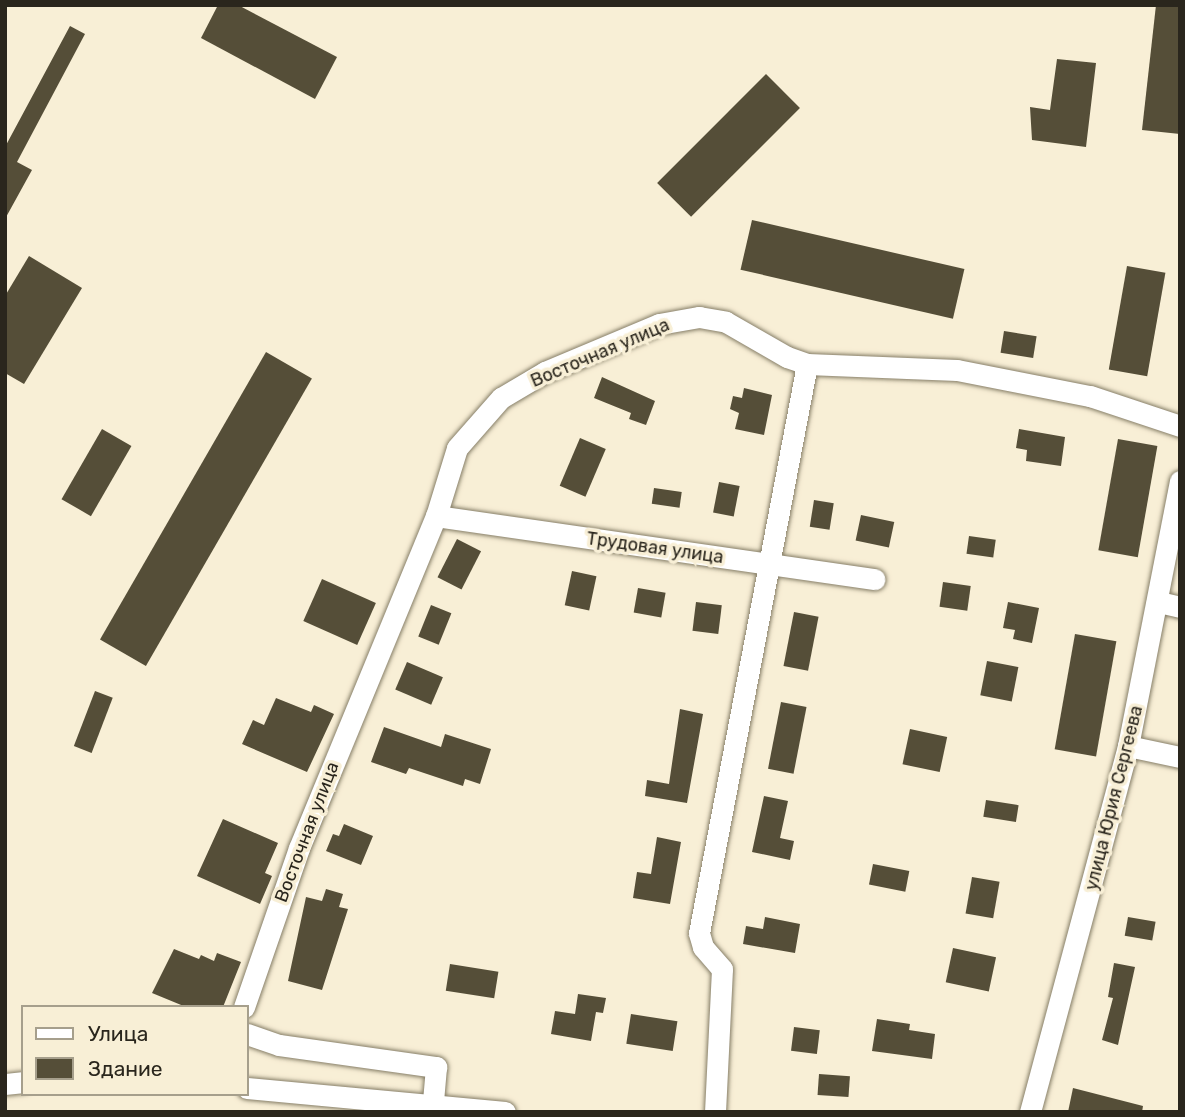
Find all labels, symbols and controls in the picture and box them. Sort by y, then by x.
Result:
street label: Восточная улица [527,314,673,392]
street label: Трудовая улица [585,528,725,568]
street label: улица Юрия Сергеева [1081,703,1147,893]
street label: Восточная улица [270,759,344,905]
legend [21,1005,248,1096]
text: Улица [88,1021,148,1046]
text: Здание [88,1056,163,1081]

